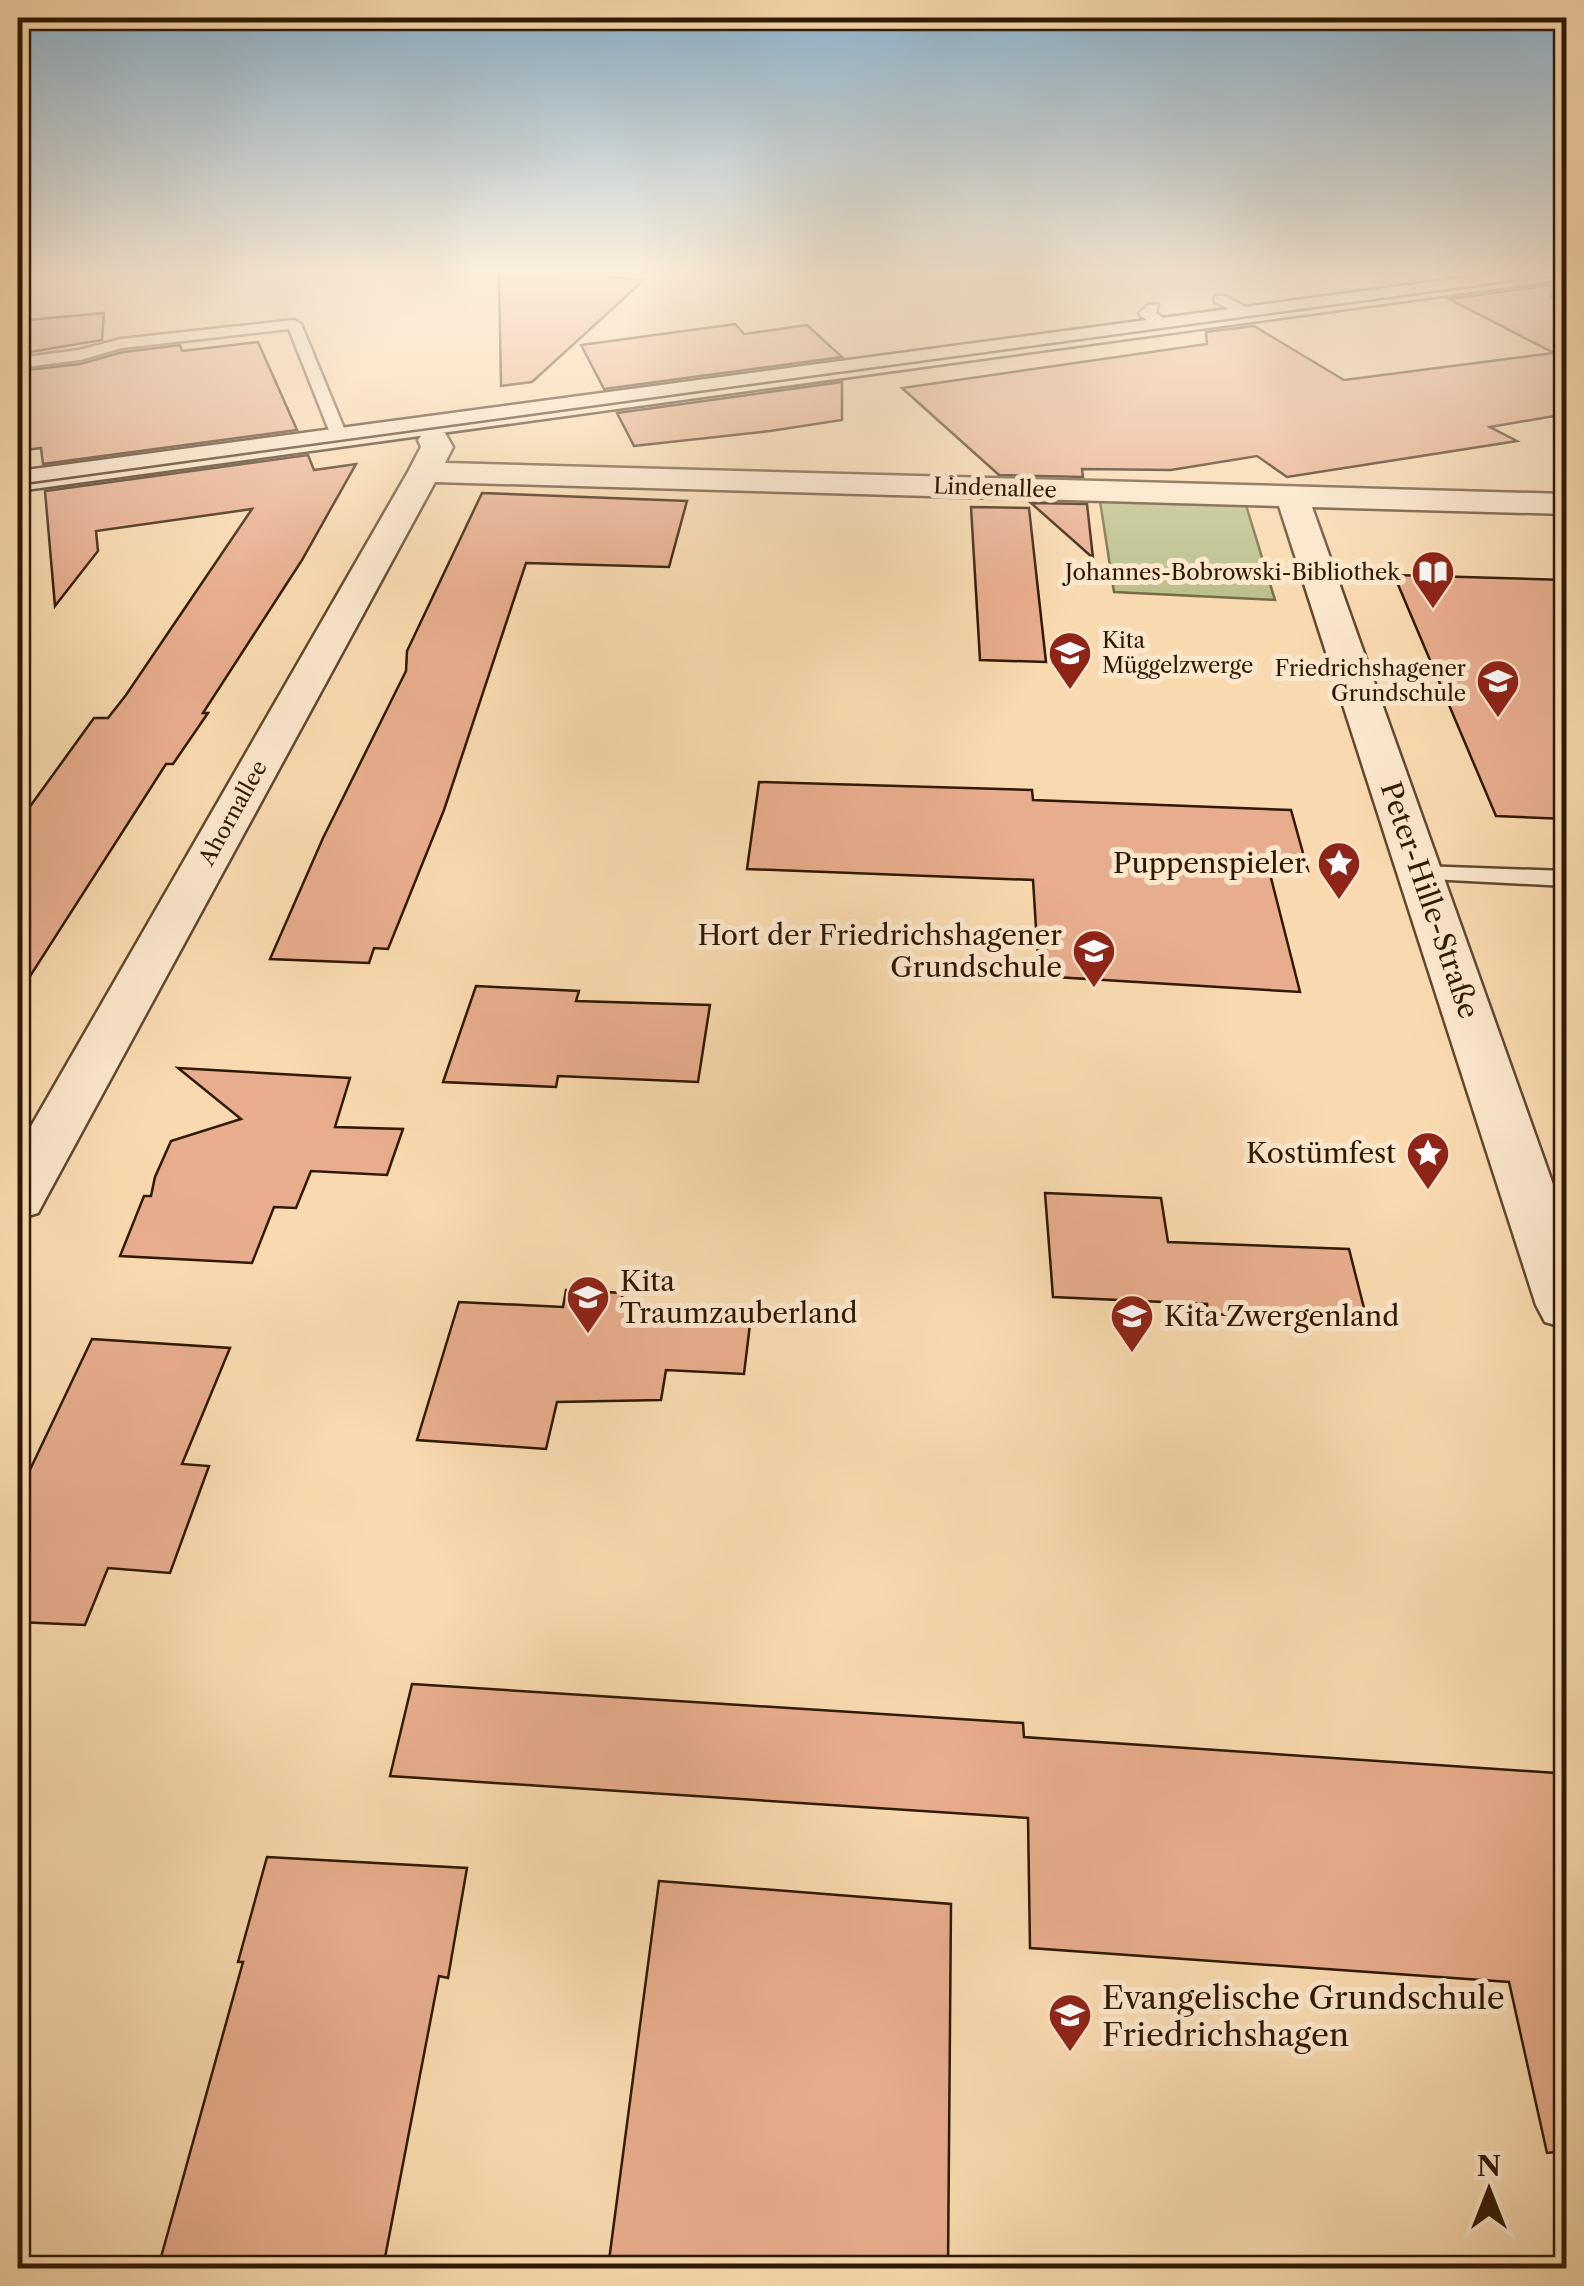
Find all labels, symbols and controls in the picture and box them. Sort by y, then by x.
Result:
street label: Lindenallee [933,472,1057,504]
library icon: Johannes-Bobrowski-Bibliothek [1410,549,1456,610]
place label: Johannes-Bobrowski-Bibliothek [1062,559,1401,586]
place label: Kita Müggelzwerge [1102,627,1253,679]
school or university icon: Kita Müggelzwerge [1047,630,1093,691]
place label: Friedrichshagener Grundschule [1275,655,1466,707]
school or university icon: Friedrichshagener Grundschule [1475,658,1521,719]
street label: Ahornallee [193,756,273,871]
street label: Peter-Hille-Straße [1374,777,1486,1023]
place icon: Puppenspieler [1316,840,1362,901]
place label: Puppenspieler [1113,846,1306,880]
place label: Hort der Friedrichshagener Grundschule [697,918,1062,984]
school or university icon: Hort der Friedrichshagener Grundschule [1071,928,1117,989]
place icon: Kostümfest [1405,1130,1451,1191]
place label: Kostümfest [1246,1136,1396,1170]
place label: Kita Traumzauberland [620,1264,858,1330]
school or university icon: Kita Traumzauberland [565,1274,611,1335]
school or university icon: Kita Zwergenland [1109,1293,1155,1354]
place label: Kita Zwergenland [1164,1299,1399,1333]
place label: Evangelische Grundschule Friedrichshagen [1102,1978,1505,2054]
school or university icon: Evangelische Grundschule Friedrichshagen [1047,1992,1093,2053]
north arrow [1439,2141,1539,2241]
text: N [1477,2149,1501,2183]

